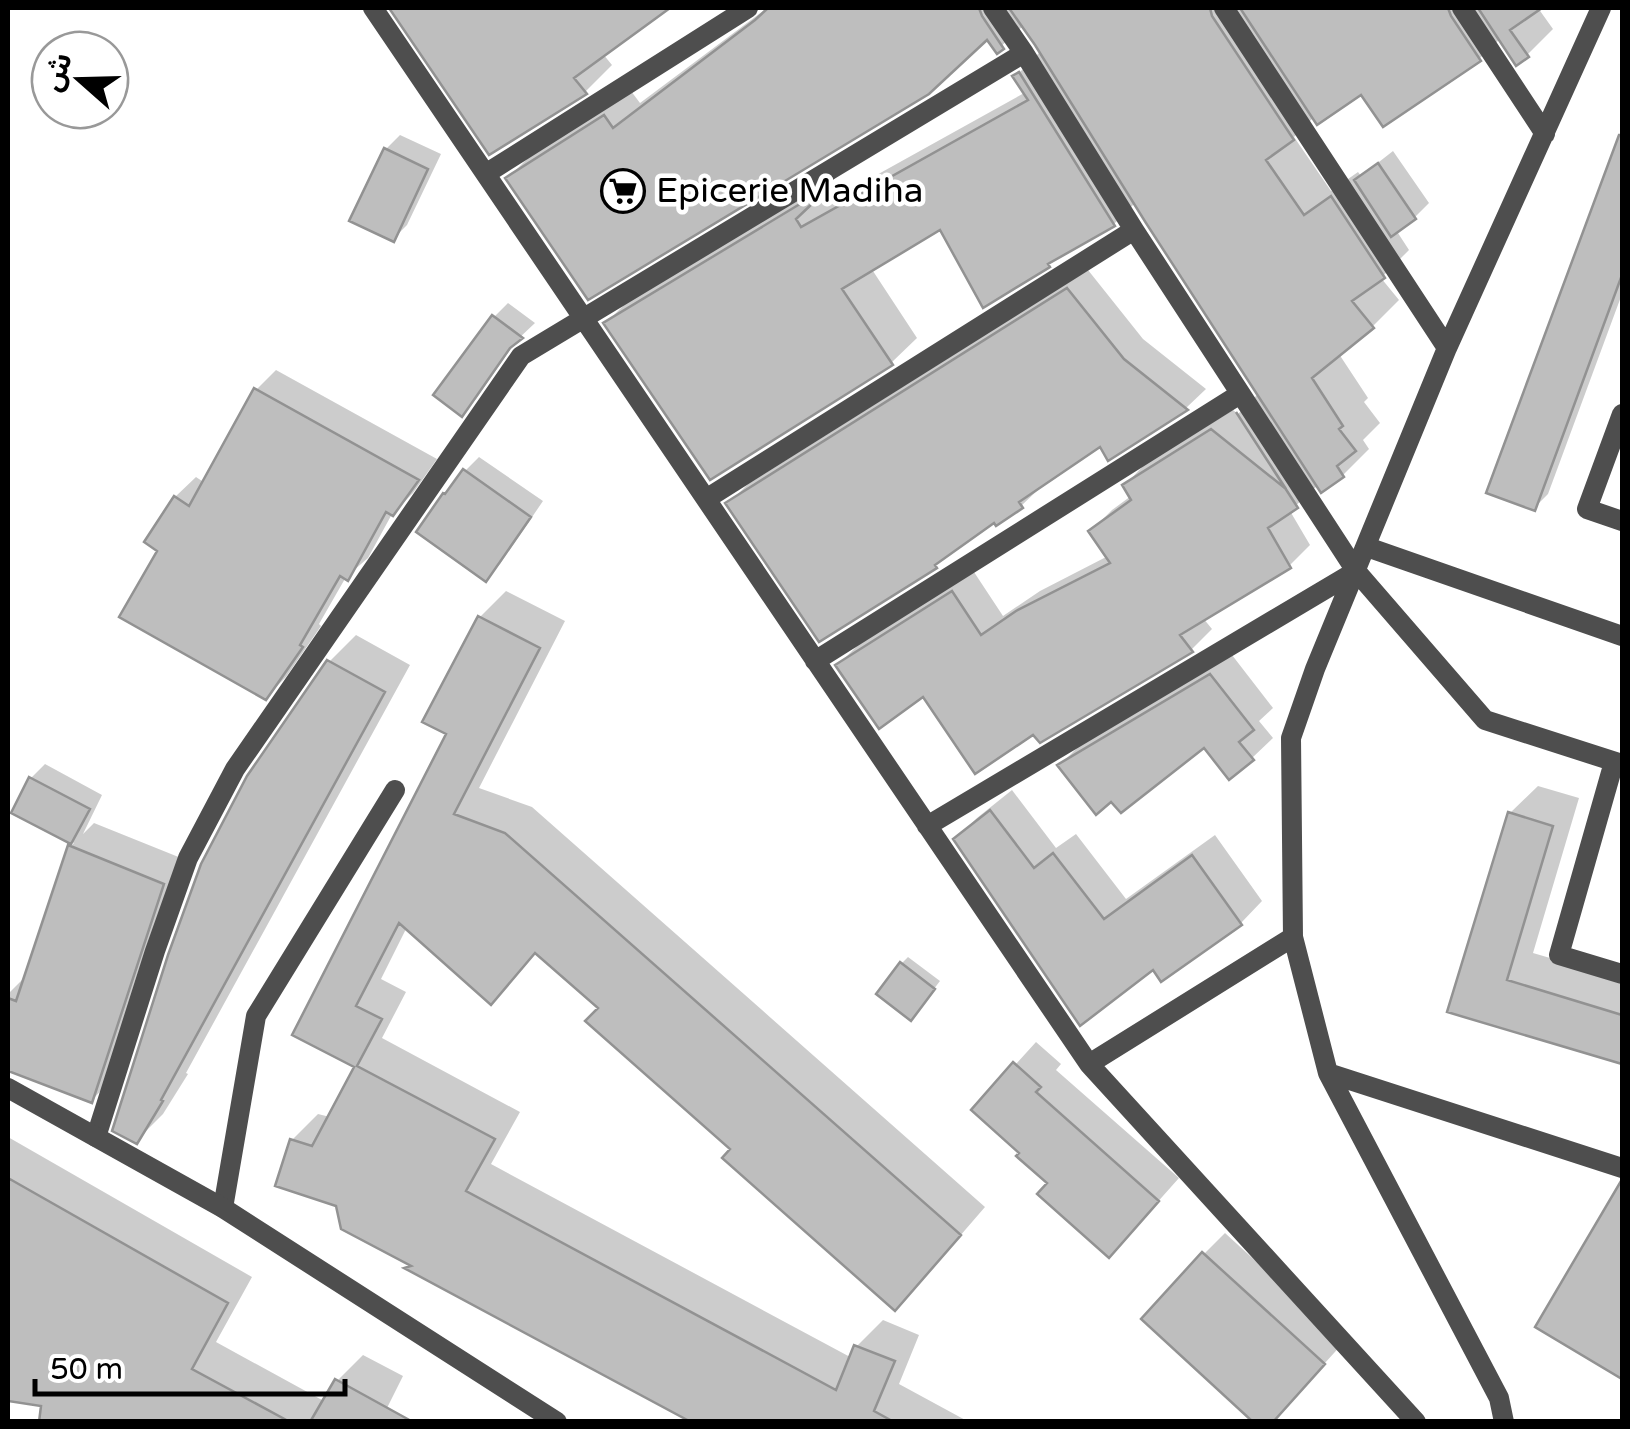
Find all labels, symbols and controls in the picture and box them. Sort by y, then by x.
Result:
north arrow [30,30,130,130]
text: ش [35,48,80,96]
supermarket icon: Epicerie Madiha [600,168,646,214]
place label: Epicerie Madiha [656,170,924,212]
scale bar [35,1334,345,1396]
text: 50 m [50,1351,123,1388]

